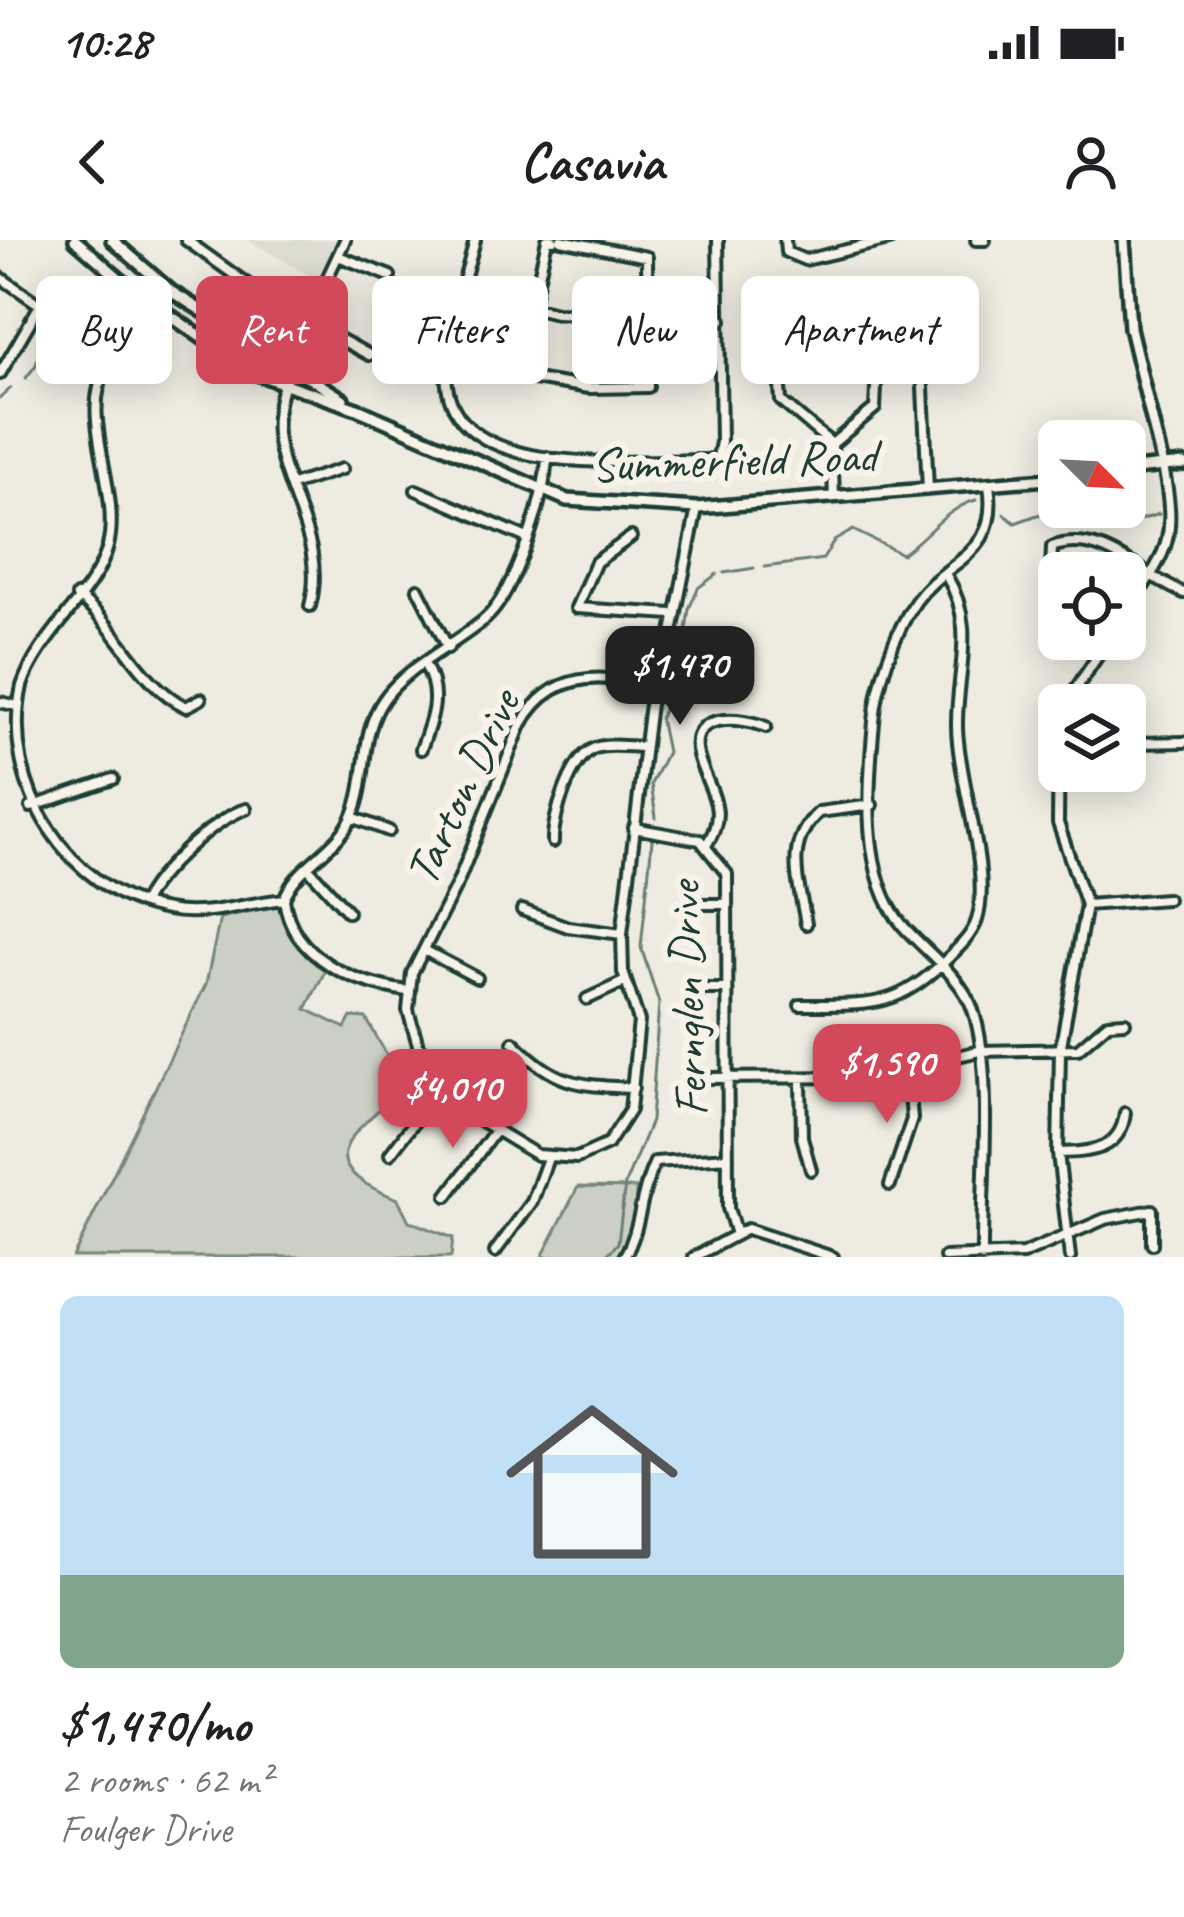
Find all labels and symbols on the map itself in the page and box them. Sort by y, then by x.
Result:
north arrow [1038,420,1146,528]
street label: Summerfield Road [590,425,884,495]
pin: $1,470 [582,626,778,728]
street label: Tarton Drive [391,677,535,894]
street label: Fernglen Drive [653,877,721,1117]
pin: $1,590 [789,1024,985,1126]
pin: $4,010 [355,1049,551,1151]

